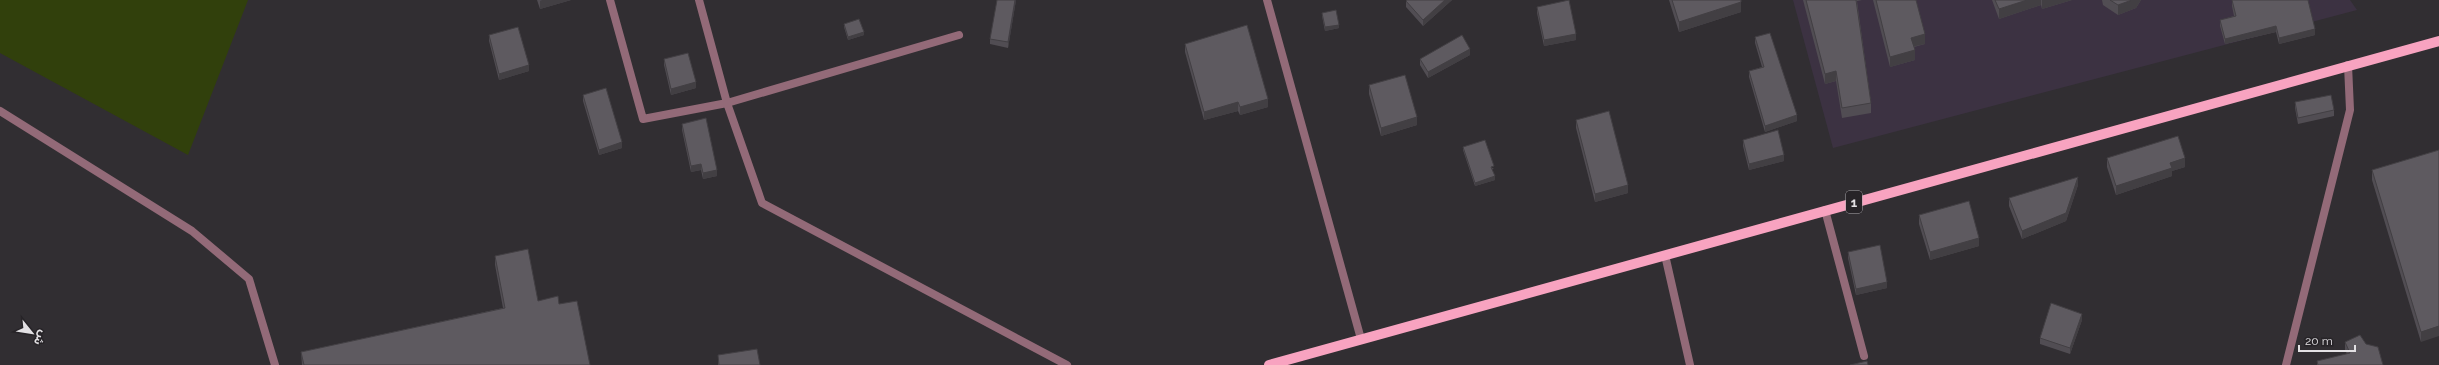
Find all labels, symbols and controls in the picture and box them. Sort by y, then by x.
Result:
road number: 1 [1846,191,1862,213]
north arrow [12,313,52,353]
scale bar [2299,327,2355,353]
text: ش [31,328,50,348]
text: 20 m [2305,334,2333,348]

